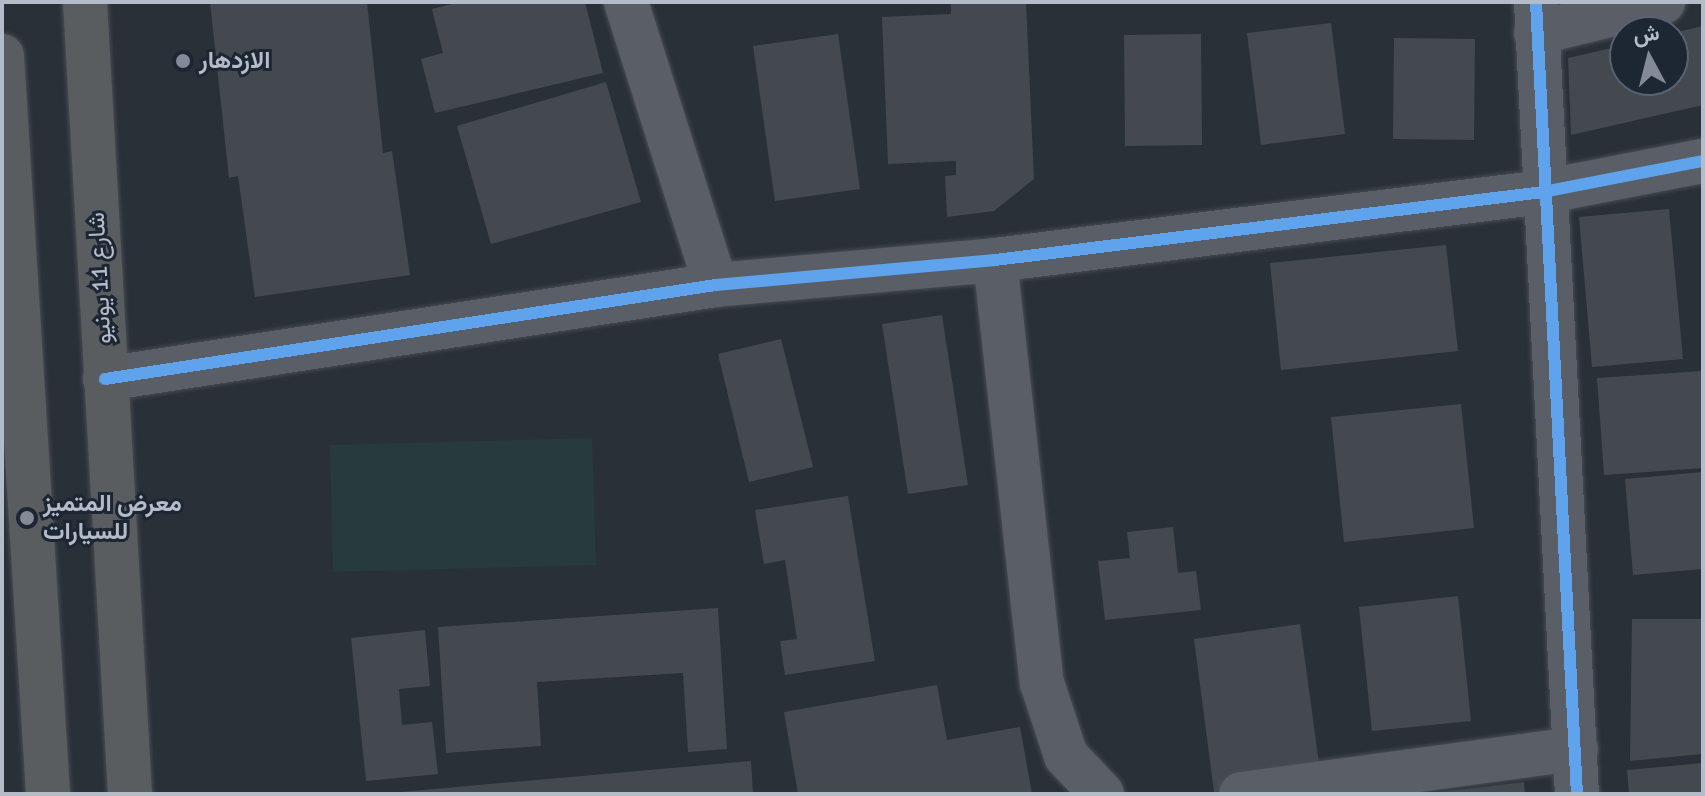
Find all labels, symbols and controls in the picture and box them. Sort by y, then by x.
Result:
north arrow [1609,16,1689,96]
text: ش [1631,19,1661,49]
place label: الازدهار [199,47,270,75]
marker: الازدهار [174,52,192,70]
street label: شارع 11 يونيو [82,211,118,345]
place label: معرض المتميز للسيارات [43,490,182,546]
marker: معرض المتميز للسيارات [18,509,36,527]

